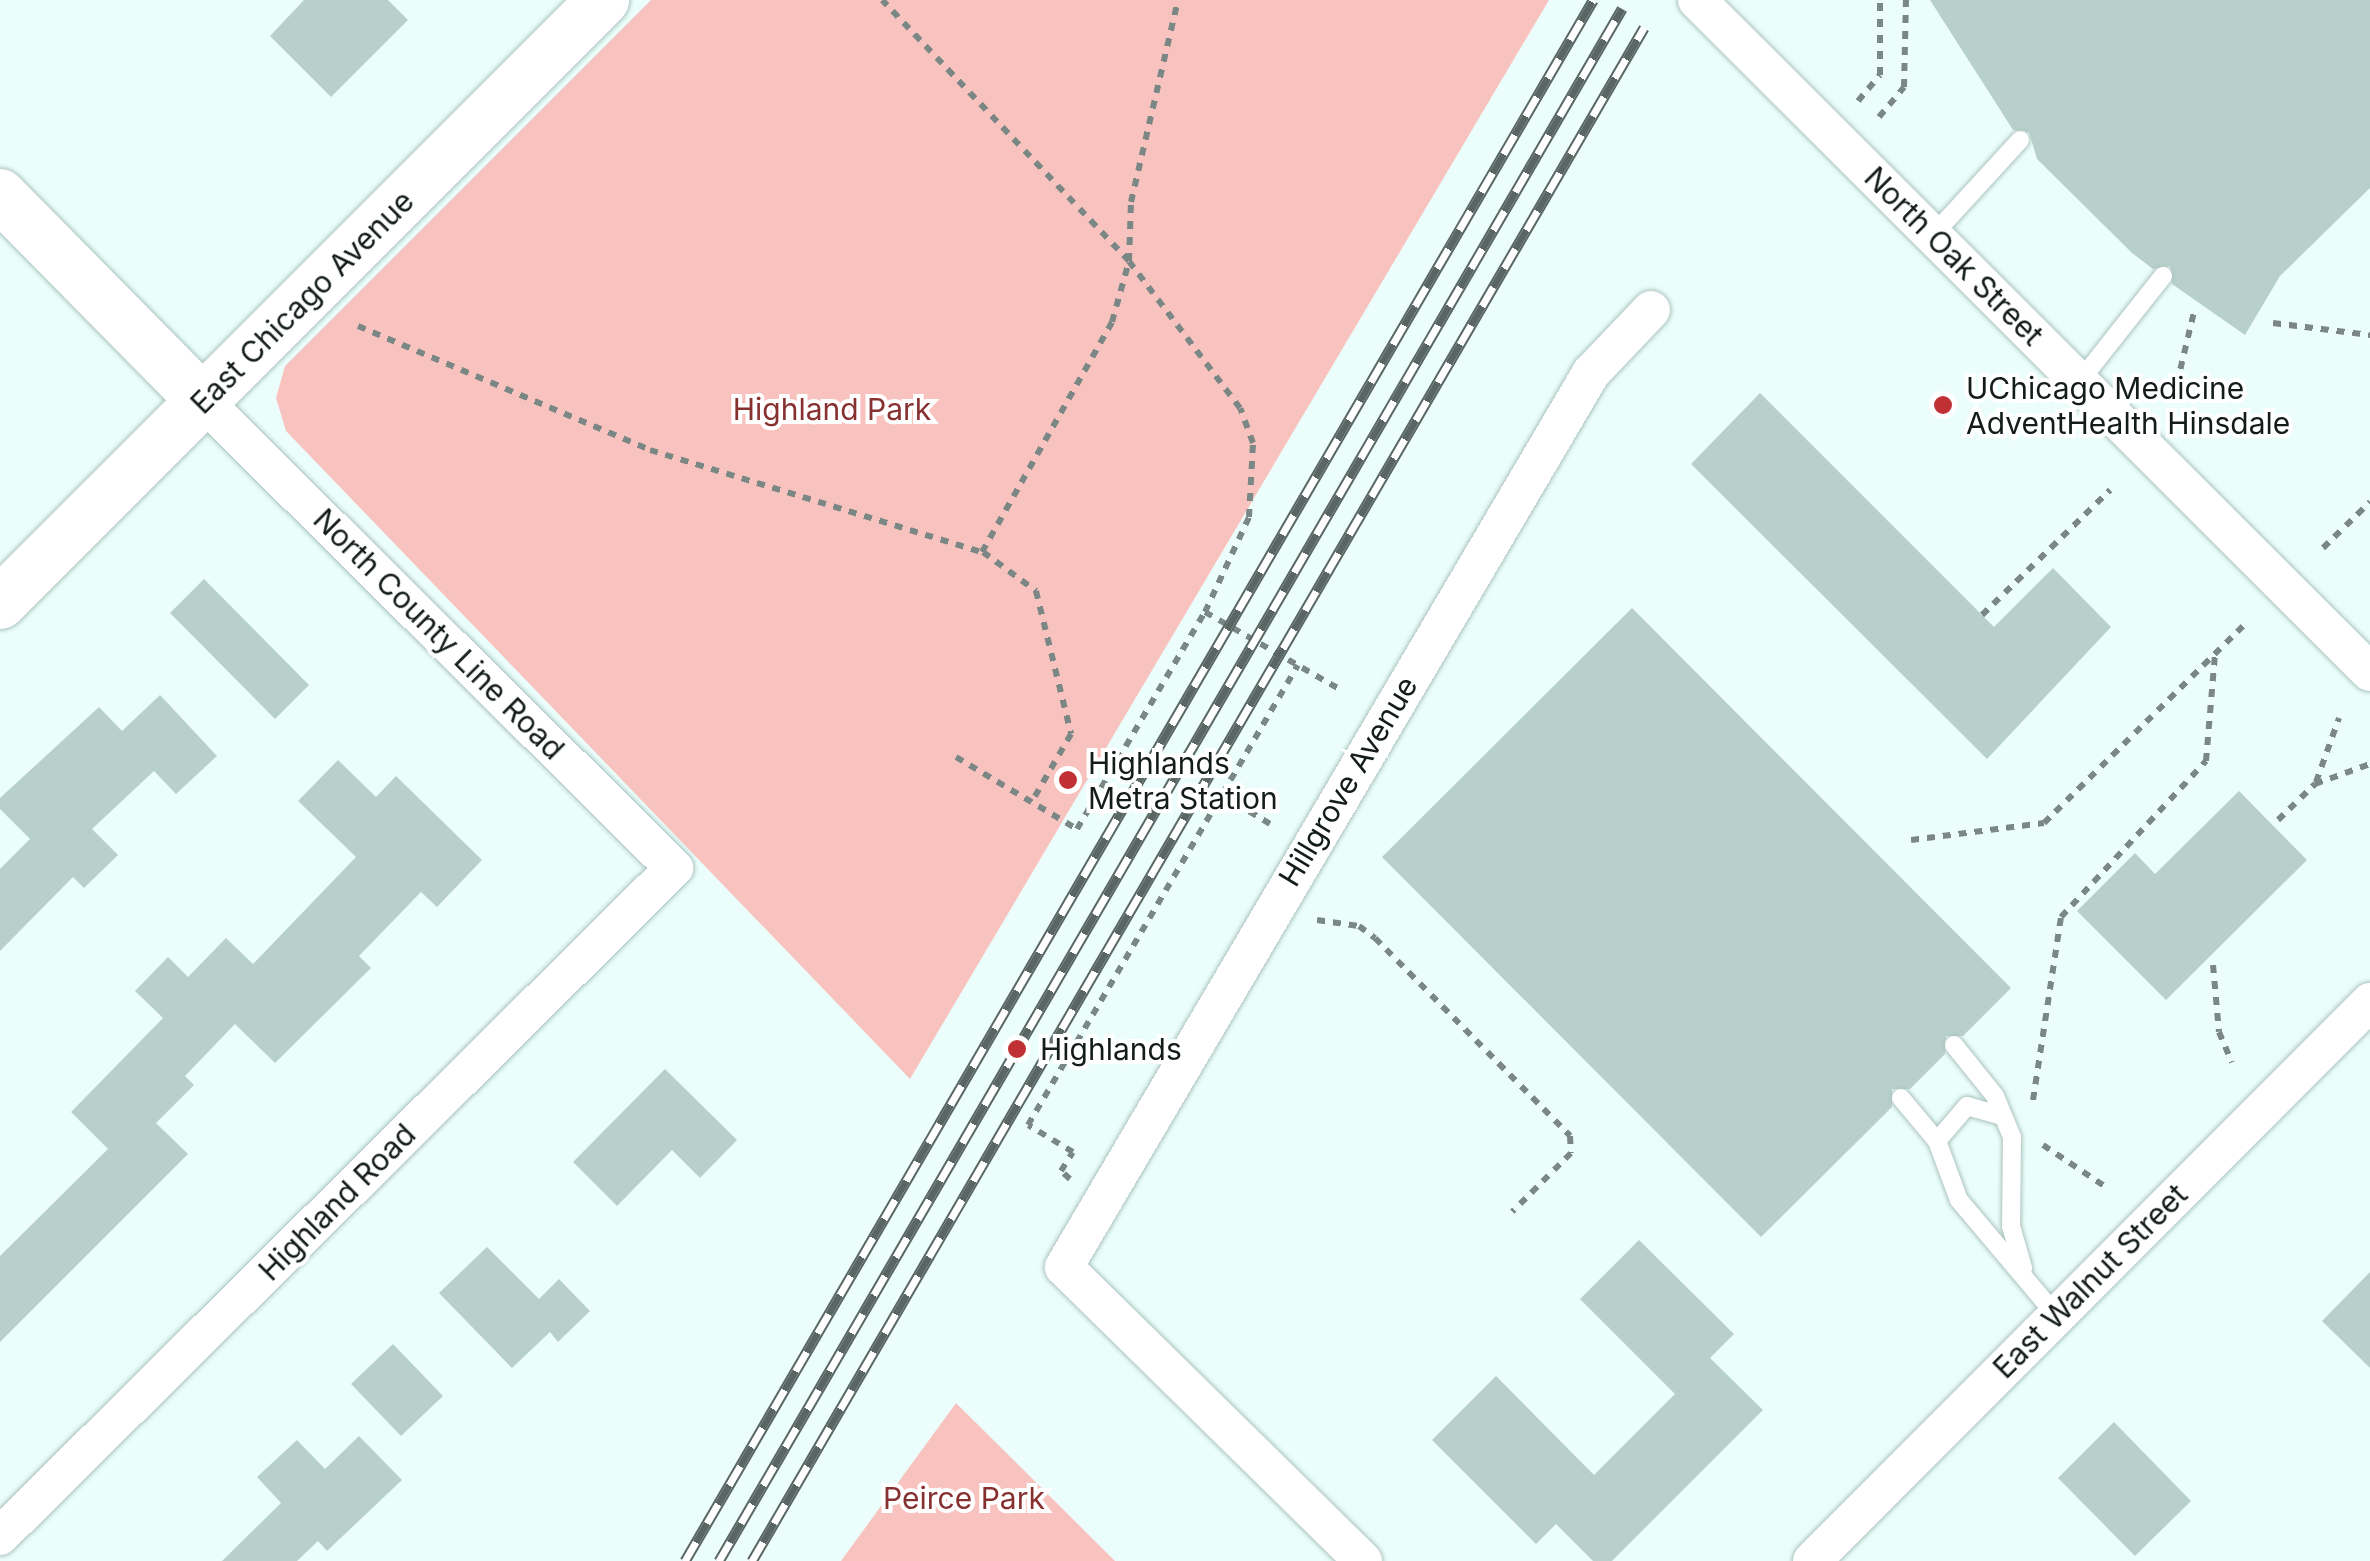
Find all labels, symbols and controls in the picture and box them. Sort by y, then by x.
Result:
street label: North Oak Street [1857,159,2051,353]
street label: East Chicago Avenue [183,183,421,421]
place label: UChicago Medicine AdventHealth Hinsdale [1966,370,2290,440]
park label: Highland Park [733,391,931,427]
marker: UChicago Medicine AdventHealth Hinsdale [1930,392,1956,418]
street label: North County Line Road [306,501,572,767]
street label: Hillgrove Avenue [1271,670,1425,892]
place label: Highlands Metra Station [1088,745,1278,816]
marker: Highlands Metra Station [1057,769,1079,791]
place label: Highlands [1040,1031,1182,1067]
marker: Highlands [1004,1036,1030,1062]
street label: Highland Road [251,1116,423,1288]
street label: East Walnut Street [1986,1177,2194,1385]
park label: Peirce Park [883,1480,1045,1516]

